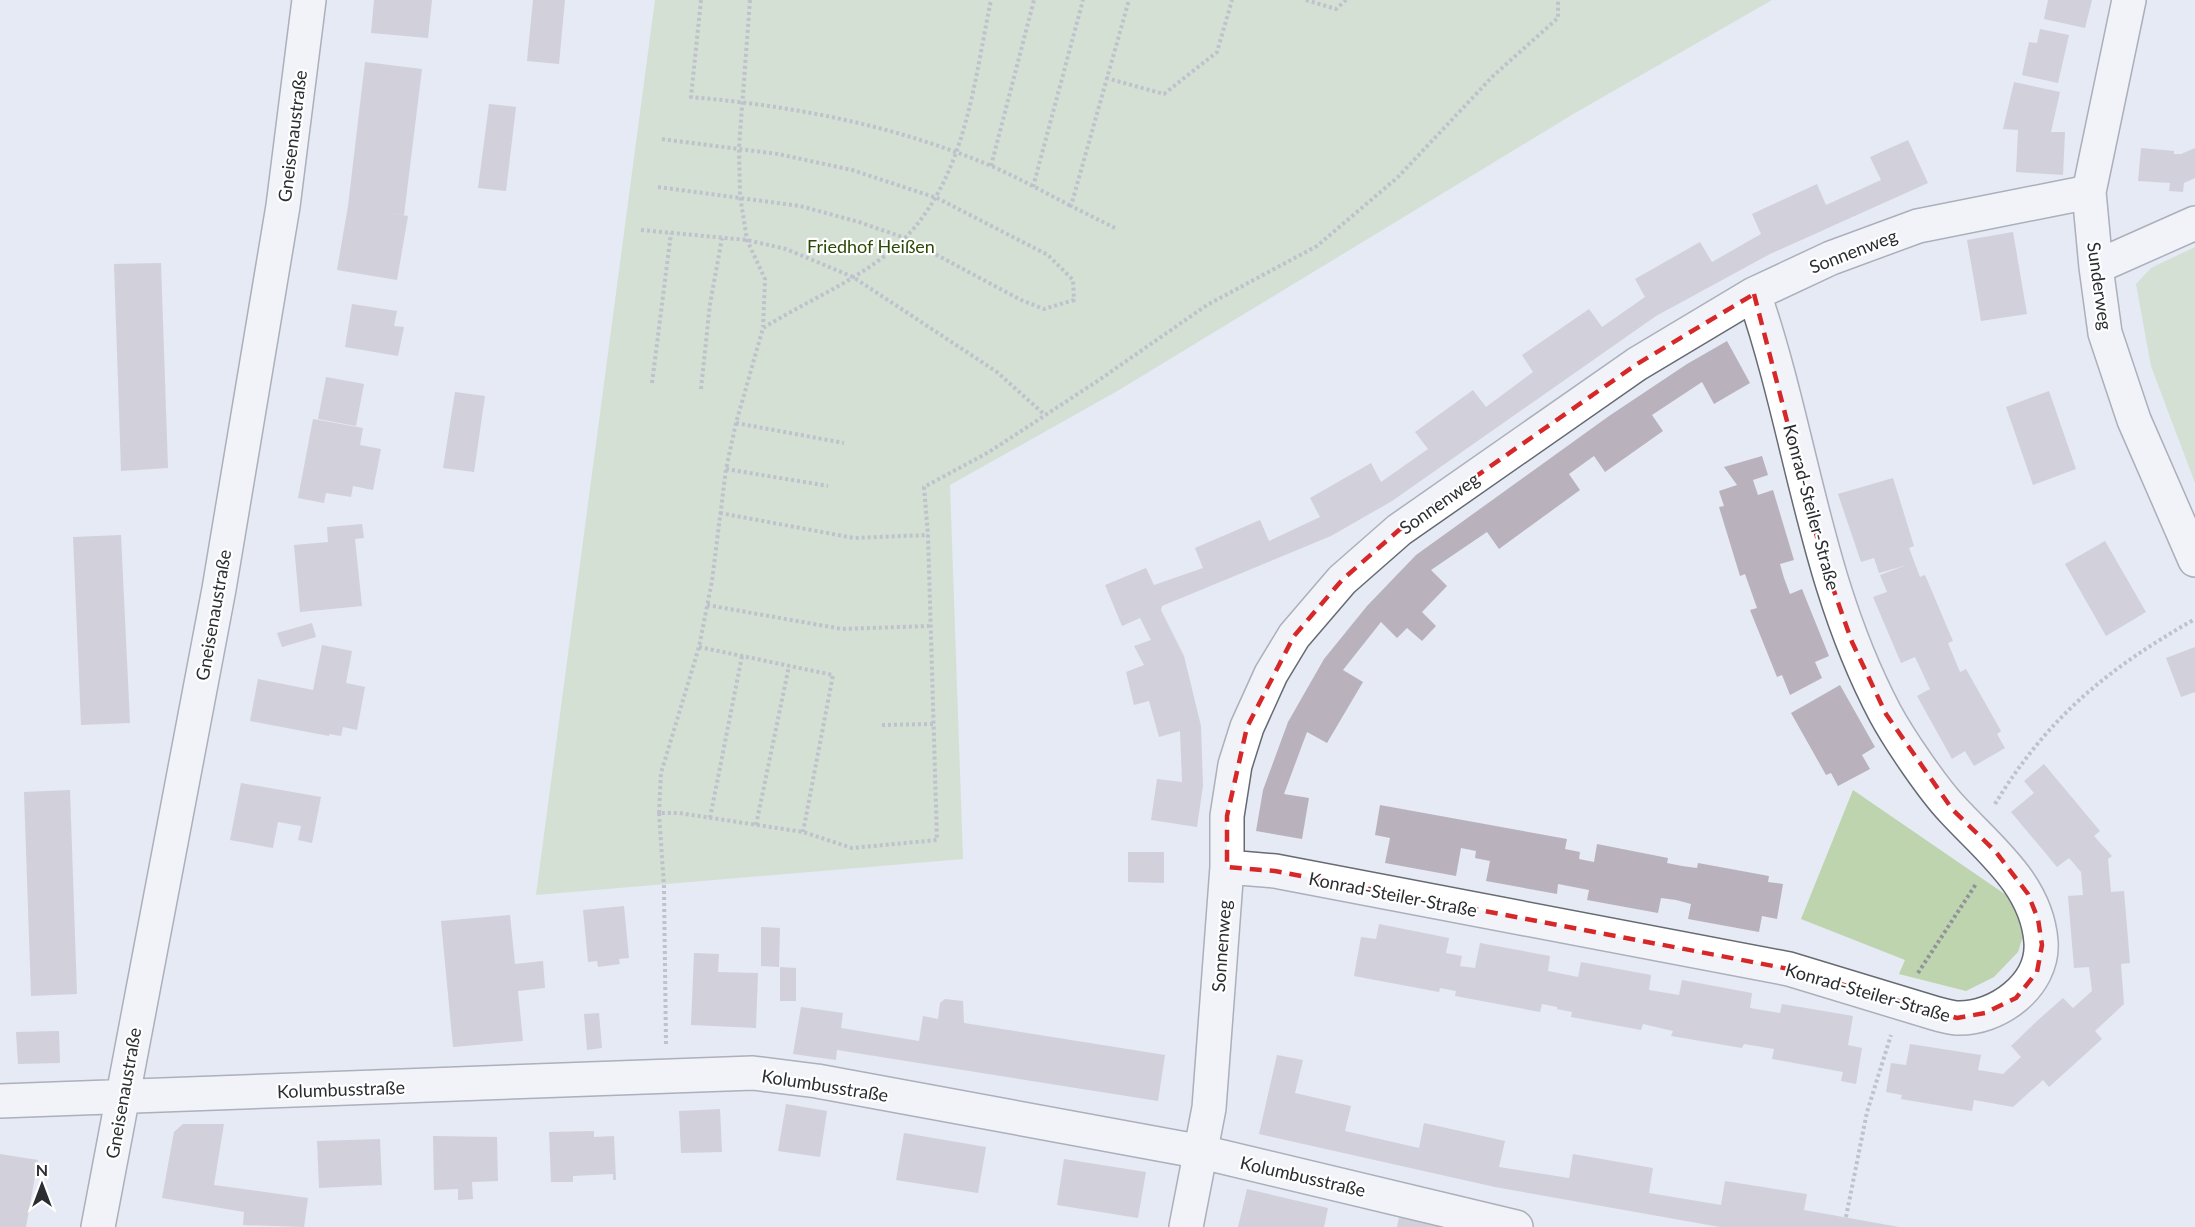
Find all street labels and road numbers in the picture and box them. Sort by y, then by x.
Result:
street label: Gneisenaustraße [273,69,311,203]
street label: Sonnenweg [1806,224,1900,278]
street label: Sunderweg [2083,241,2117,331]
street label: Konrad-Steiler-Straße [1779,422,1845,592]
street label: Sonnenweg [1395,467,1483,539]
street label: Gneisenaustraße [191,548,235,682]
street label: Konrad-Steiler-Straße [1307,867,1479,921]
street label: Sonnenweg [1207,899,1235,993]
street label: Konrad-Steiler-Straße [1783,958,1953,1026]
street label: Gneisenaustraße [101,1026,145,1160]
street label: Kolumbusstraße [760,1064,890,1106]
street label: Kolumbusstraße [277,1076,405,1102]
street label: Kolumbusstraße [1238,1151,1368,1201]

